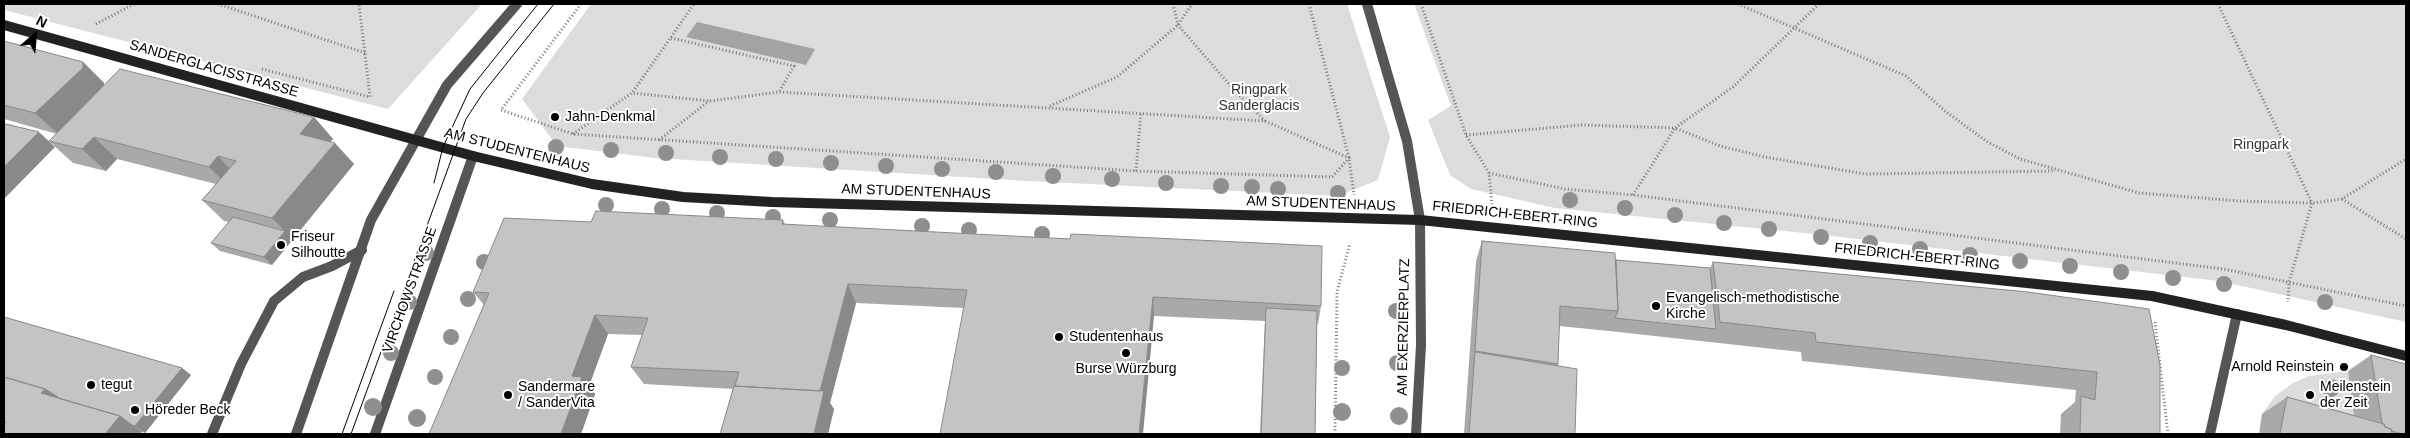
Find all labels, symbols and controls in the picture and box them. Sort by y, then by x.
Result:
north arrow [10,10,60,60]
text: N [34,12,50,31]
street label: SANDERGLACISSTRASSE [128,37,300,101]
park label: Ringpark Sanderglacis [1219,82,1299,114]
place label: Jahn-Denkmal [565,109,655,125]
marker: Jahn-Denkmal [549,111,561,123]
street label: AM STUDENTENHAUS [443,125,591,177]
park label: Ringpark [2233,137,2289,153]
street label: AM STUDENTENHAUS [841,181,991,203]
street label: AM STUDENTENHAUS [1246,193,1396,215]
street label: FRIEDRICH-EBERT-RING [1431,198,1599,232]
street label: VIRCHOWSTRASSE [379,225,441,355]
place label: Friseur Silhoutte [291,229,345,262]
marker: Friseur Silhoutte [275,239,287,251]
street label: FRIEDRICH-EBERT-RING [1833,240,2001,274]
street label: AM EXERZIERPLATZ [1394,258,1414,396]
place label: Evangelisch-methodistische Kirche [1666,290,1840,322]
marker: Evangelisch-methodistische Kirche [1650,300,1662,312]
place label: Studentenhaus [1069,329,1163,345]
marker: Studentenhaus [1053,331,1065,343]
marker: Burse Würzburg [1120,347,1132,359]
place label: Arnold Reinstein [2231,359,2334,375]
place label: Burse Würzburg [1075,361,1177,377]
marker: Arnold Reinstein [2338,361,2350,373]
place label: tegut [101,377,132,393]
marker: tegut [85,379,97,391]
place label: Sandermare / SanderVita [518,379,595,412]
place label: Meilenstein der Zeit [2320,379,2391,412]
marker: Sandermare / SanderVita [502,389,514,401]
marker: Meilenstein der Zeit [2304,389,2316,401]
place label: Höreder Beck [145,402,231,418]
marker: Höreder Beck [129,404,141,416]

